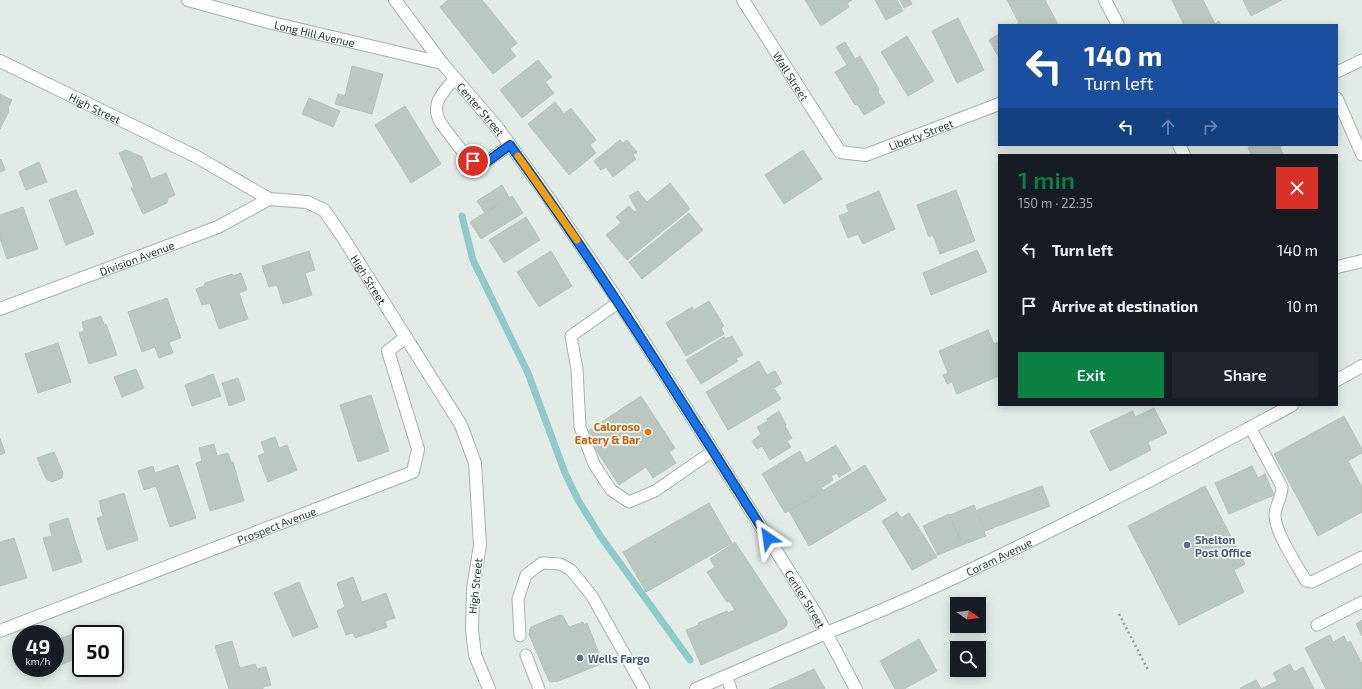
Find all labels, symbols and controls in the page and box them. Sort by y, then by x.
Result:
street label: Long Hill Avenue [273,17,356,49]
text: 140 m [1084,38,1162,72]
icon: left [1018,40,1070,92]
street label: Wall Street [771,49,812,103]
text: Turn left [1084,72,1154,94]
street label: Center Street [455,80,508,138]
street label: High Street [67,89,123,125]
street label: Liberty Street [887,116,955,152]
icon: left [1115,116,1137,138]
icon: ahead [1157,116,1179,138]
icon: right [1199,116,1221,138]
pin [456,144,490,178]
icon: arrive [462,150,484,172]
text: 1 min [1018,165,1075,194]
button: close [1276,167,1318,209]
text: 150 m · 22:35 [1018,195,1093,211]
street label: Division Avenue [98,238,176,278]
icon: left [1018,239,1040,261]
text: Turn left [1052,241,1113,259]
text: 140 m [1277,241,1318,259]
street label: High Street [349,252,390,306]
icon: arrive [1018,295,1040,317]
text: Arrive at destination [1052,297,1198,315]
text: 10 m [1286,297,1318,315]
button: Exit [1018,352,1164,398]
button: Share [1172,352,1318,398]
place label: Caloroso Eatery & Bar [575,420,641,447]
marker: Caloroso Eatery & Bar [643,427,653,437]
street label: Prospect Avenue [235,504,318,546]
position arrow [747,517,789,559]
place label: Shelton Post Office [1195,533,1251,559]
street label: Coram Avenue [964,535,1034,578]
marker: Shelton Post Office [1182,540,1192,550]
street label: High Street [466,558,484,614]
street label: Center Street [783,567,829,630]
north arrow [950,597,986,633]
map controls [950,597,986,677]
speed limit sign: 50 [72,625,124,677]
text: 49 [26,634,50,658]
button: search [950,641,986,677]
place label: Wells Fargo [588,652,650,665]
marker: Wells Fargo [575,653,585,663]
text: km/h [26,655,50,667]

